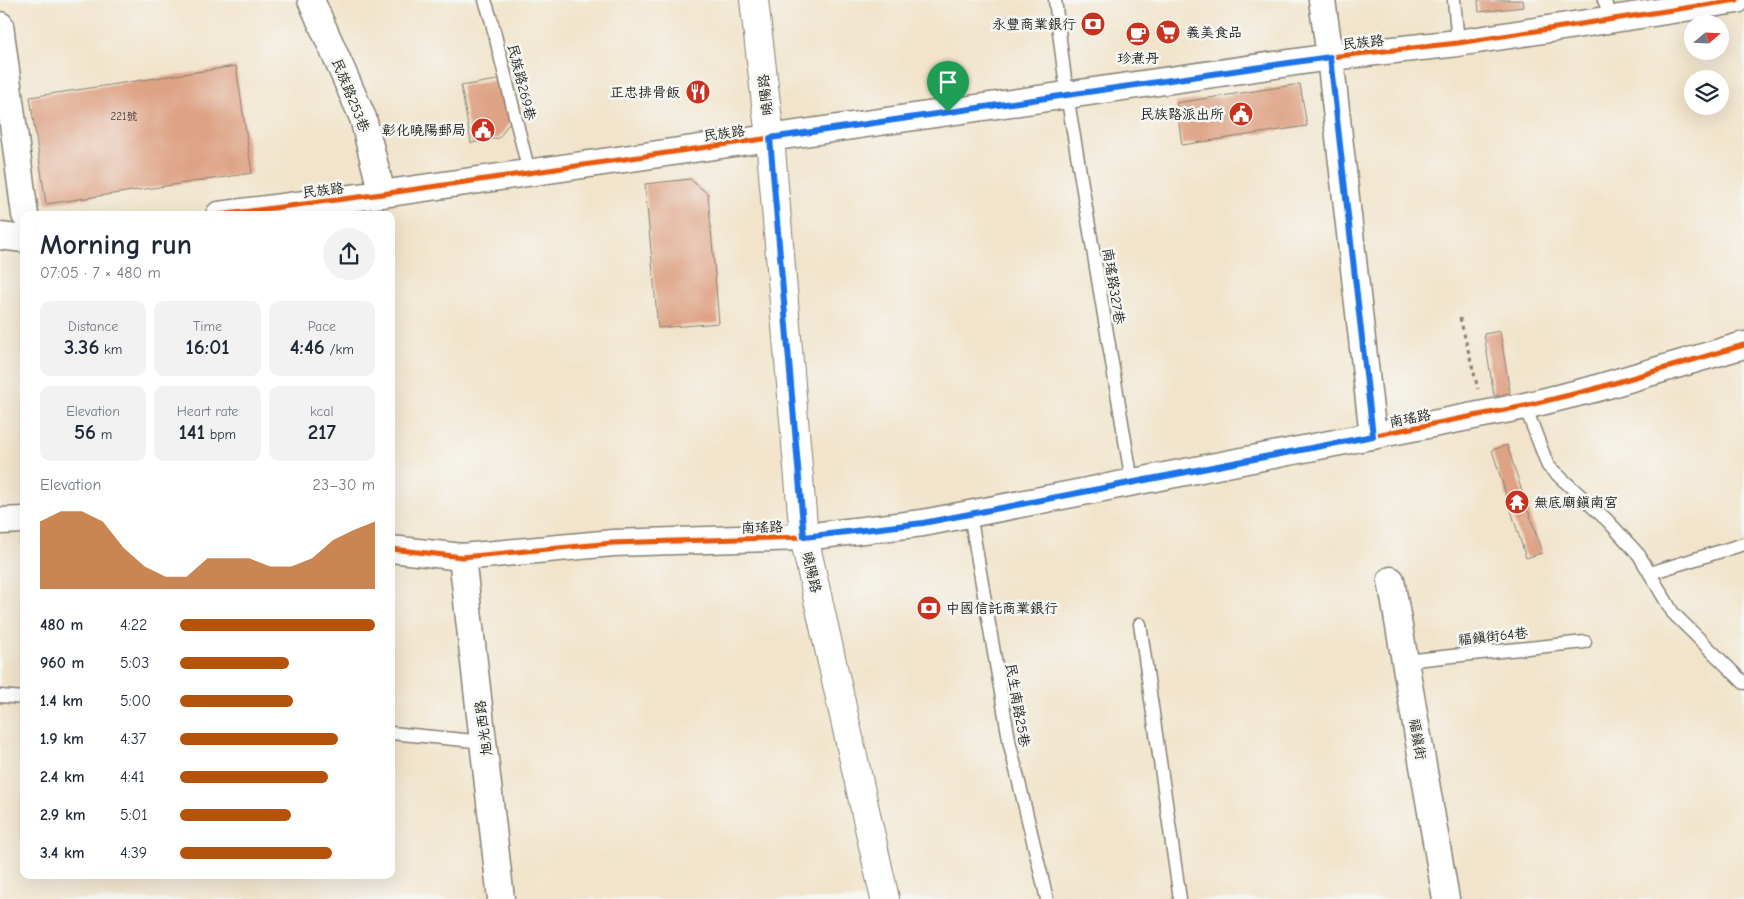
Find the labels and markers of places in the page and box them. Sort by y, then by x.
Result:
bank icon: 永豐商業銀行 [1080,11,1106,37]
place label: 永豐商業銀行 [992,16,1076,33]
supermarket icon: 義美食品 [1155,19,1181,45]
cafe icon: 珍煮丹 [1125,21,1151,47]
place label: 義美食品 [1186,24,1242,41]
place label: 珍煮丹 [1117,50,1159,67]
pin [927,61,969,112]
restaurant icon: 正忠排骨飯 [685,79,711,105]
place label: 正忠排骨飯 [610,84,680,101]
public building icon: 民族路派出所 [1228,101,1254,127]
place label: 民族路派出所 [1140,106,1224,123]
public building icon: 彰化曉陽郵局 [470,117,496,143]
place label: 彰化曉陽郵局 [382,122,466,139]
temple icon: 無底廟鎮南宮 [1504,489,1530,515]
place label: 無底廟鎮南宮 [1534,494,1618,511]
bank icon: 中國信託商業銀行 [916,595,942,621]
place label: 中國信託商業銀行 [946,600,1058,617]

